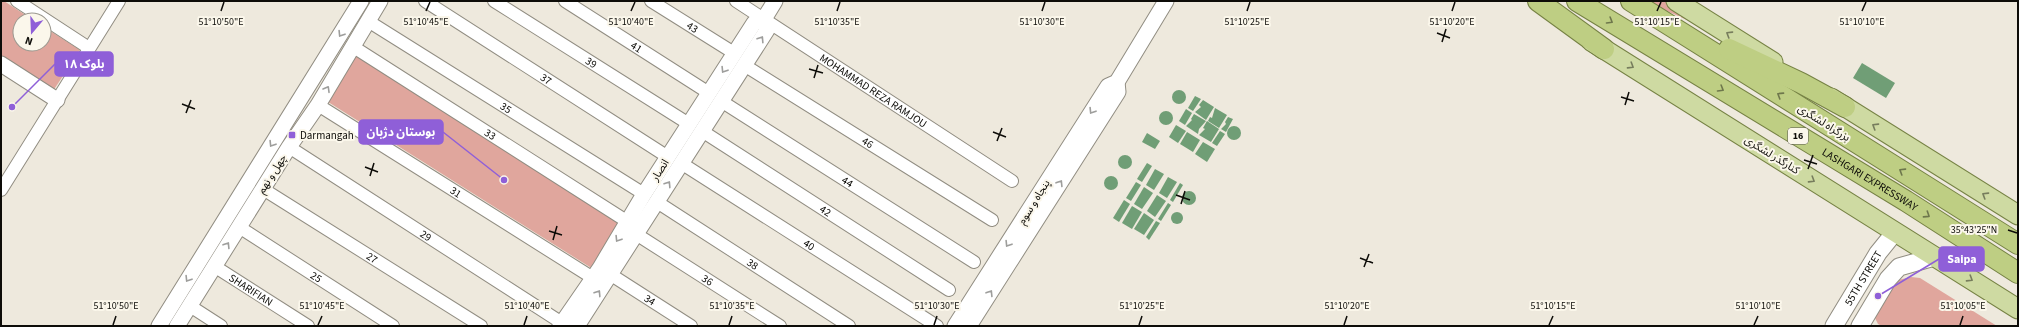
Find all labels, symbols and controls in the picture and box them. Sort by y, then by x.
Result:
north arrow [12,12,52,52]
text: 51°10'50"E [198,15,244,29]
text: 51°10'45"E [403,15,449,29]
text: 51°10'40"E [608,15,654,29]
text: 51°10'35"E [814,15,860,29]
text: 51°10'30"E [1019,15,1065,29]
text: 51°10'25"E [1224,15,1270,29]
text: 51°10'20"E [1429,15,1475,29]
text: 51°10'15"E [1634,15,1680,29]
text: 51°10'10"E [1839,15,1885,29]
one-way arrow [1606,17,1613,24]
street label: 43 [684,18,701,36]
one-way arrow [338,30,345,37]
one-way arrow [1726,32,1733,39]
text: N [23,33,35,49]
one-way arrow [756,36,764,43]
street label: 41 [628,37,645,56]
street label: MOHAMMAD REZA RAMJOU [817,50,930,131]
callout: بلوک ۱۸ [55,52,113,76]
street label: 39 [583,53,600,72]
text: بلوک ۱۸ [63,56,105,73]
one-way arrow [1627,62,1634,69]
one-way arrow [721,66,728,73]
street label: 37 [538,70,555,88]
one-way arrow [1717,84,1724,92]
one-way arrow [323,86,330,93]
one-way arrow [1777,92,1784,99]
street label: 35 [497,98,515,117]
street label: بزرگراه لشگری [1795,101,1853,145]
one-way arrow [1090,107,1097,114]
callout: بوستان دژبان [359,120,443,144]
one-way arrow [1872,123,1879,130]
text: بوستان دژبان [367,124,436,141]
street label: 33 [482,125,499,143]
place label: Darmangah [300,128,354,143]
road number: 16 [1788,128,1808,144]
marker: Darmangah [287,130,297,140]
street label: کنارگذر لشگری [1742,132,1803,178]
street label: 46 [859,133,877,152]
one-way arrow [270,140,277,147]
street label: LASHGARI EXPRESSWAY [1819,144,1921,215]
street label: چهل و نهم [254,151,291,197]
street label: انصار [647,156,673,185]
one-way arrow [1899,169,1906,176]
street label: 44 [839,172,857,191]
one-way arrow [1808,176,1815,183]
street label: پنجاه و سوم [1014,177,1054,227]
one-way arrow [1055,180,1063,187]
one-way arrow [663,181,671,188]
street label: 31 [447,183,465,201]
one-way arrow [1982,192,1989,199]
street label: 42 [817,201,834,220]
one-way arrow [1923,211,1930,218]
text: 35°43'25"N [1951,223,1997,237]
street label: 29 [417,226,435,245]
one-way arrow [615,235,622,242]
street label: 40 [801,235,818,254]
one-way arrow [1005,240,1012,247]
one-way arrow [223,243,230,250]
callout: Saipa [1939,247,1984,271]
street label: 27 [364,248,381,267]
street label: 55TH STREET [1841,248,1885,308]
text: Saipa [1947,251,1977,268]
street label: 38 [744,255,762,273]
street label: 25 [308,267,325,286]
street label: SHARIFIAN [226,270,276,309]
street label: 36 [699,270,717,289]
one-way arrow [186,275,193,282]
one-way arrow [1966,275,1973,282]
one-way arrow [593,290,601,297]
street label: 34 [641,290,659,309]
one-way arrow [985,290,993,297]
text: 51°10'50"E [93,299,139,313]
text: 51°10'45"E [299,299,345,313]
text: 51°10'40"E [504,299,550,313]
text: 51°10'35"E [709,299,755,313]
text: 51°10'30"E [914,299,960,313]
text: 51°10'25"E [1119,299,1165,313]
text: 51°10'20"E [1324,299,1370,313]
text: 51°10'15"E [1530,299,1576,313]
text: 51°10'10"E [1735,299,1781,313]
text: 51°10'05"E [1940,299,1986,313]

